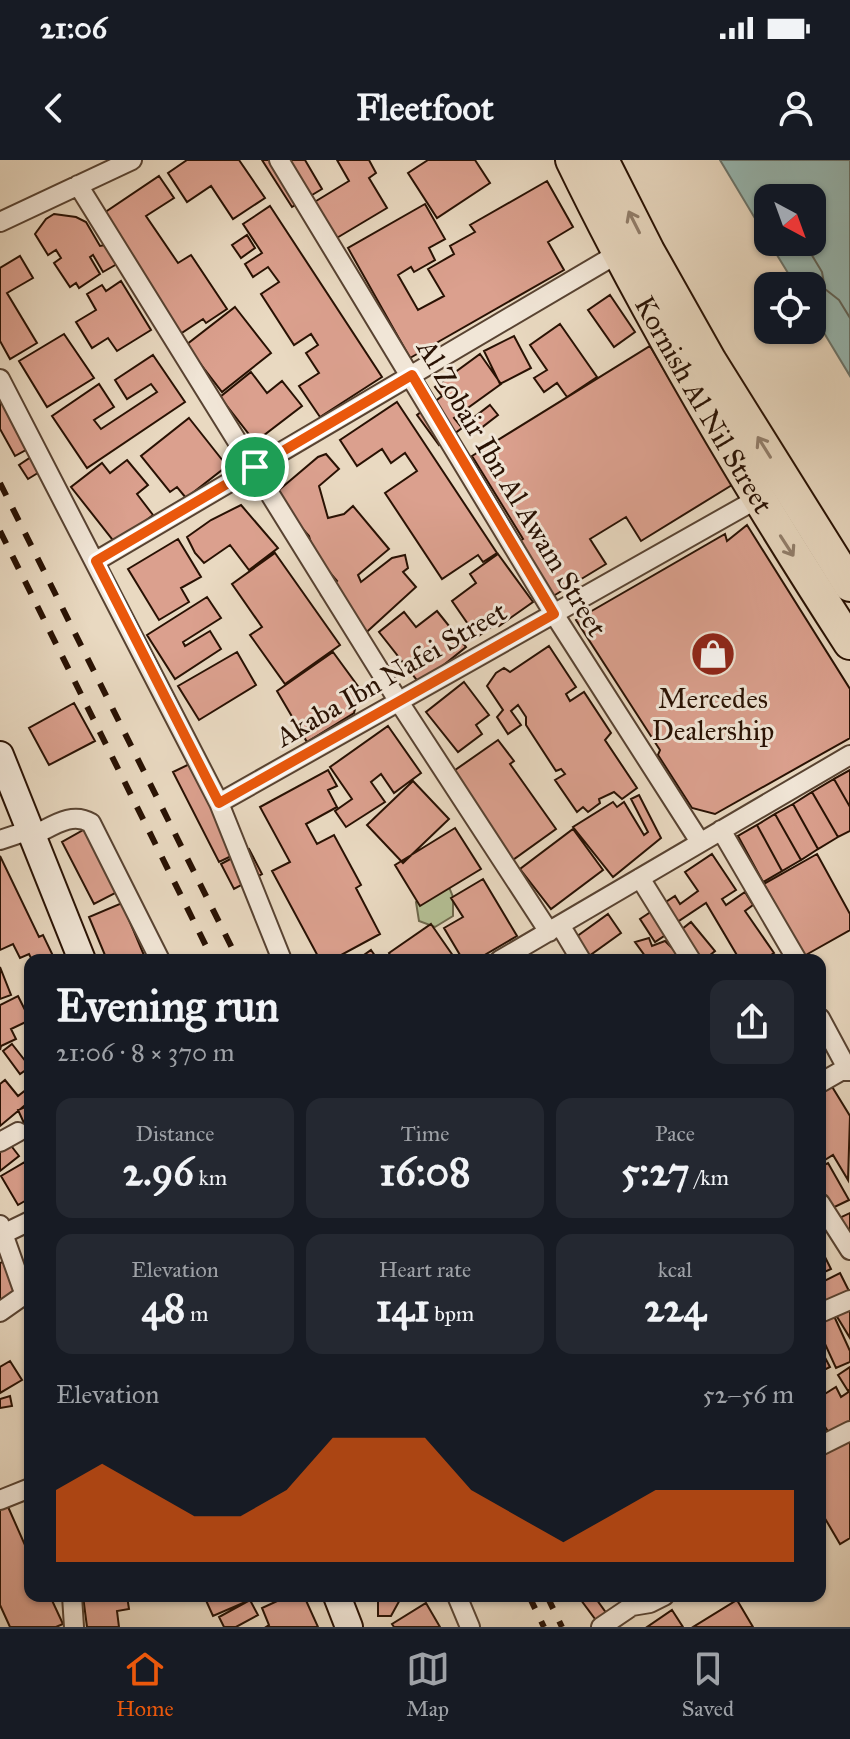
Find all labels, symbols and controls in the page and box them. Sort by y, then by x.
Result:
text: 21:06 [40,10,107,46]
icon: back [32,86,76,130]
text: Fleetfoot [356,86,494,130]
icon: person [774,86,818,130]
north arrow [754,184,826,256]
map controls [754,184,826,344]
one-way arrow [626,211,641,235]
button: locate [754,272,826,344]
street label: Kornish Al Nil Street [628,289,781,520]
street label: Al Zobair Ibn Al Awam Street [409,332,615,643]
pin [221,433,289,501]
one-way arrow [756,436,772,459]
icon: arrive [233,445,277,489]
one-way arrow [779,534,796,556]
street label: Akaba Ibn Nafei Street [268,594,513,755]
shop icon: Mercedes Dealership [689,630,737,678]
place label: Mercedes Dealership [652,681,774,748]
text: Evening run [56,979,279,1033]
button: share [710,980,794,1064]
text: 21:06 · 8 × 370 m [56,1036,235,1068]
text: Distance [136,1120,214,1147]
text: Time [401,1120,449,1147]
text: Pace [655,1120,695,1147]
text: 2.96 [123,1147,194,1196]
text: 16:08 [380,1147,470,1196]
text: 5:27 [621,1147,690,1196]
text: km [194,1164,227,1191]
text: /km [690,1164,729,1191]
text: Elevation [131,1256,219,1283]
text: Heart rate [379,1256,471,1283]
text: kcal [658,1256,692,1283]
text: 48 [142,1283,185,1332]
text: 141 [376,1283,430,1332]
text: 224 [644,1283,706,1332]
text: m [185,1300,208,1327]
text: bpm [430,1300,474,1327]
text: Elevation [56,1378,159,1410]
text: 52–56 m [703,1378,794,1410]
tab: Home [116,1647,174,1722]
tab: Map [406,1647,450,1722]
tab: Saved [682,1647,734,1722]

